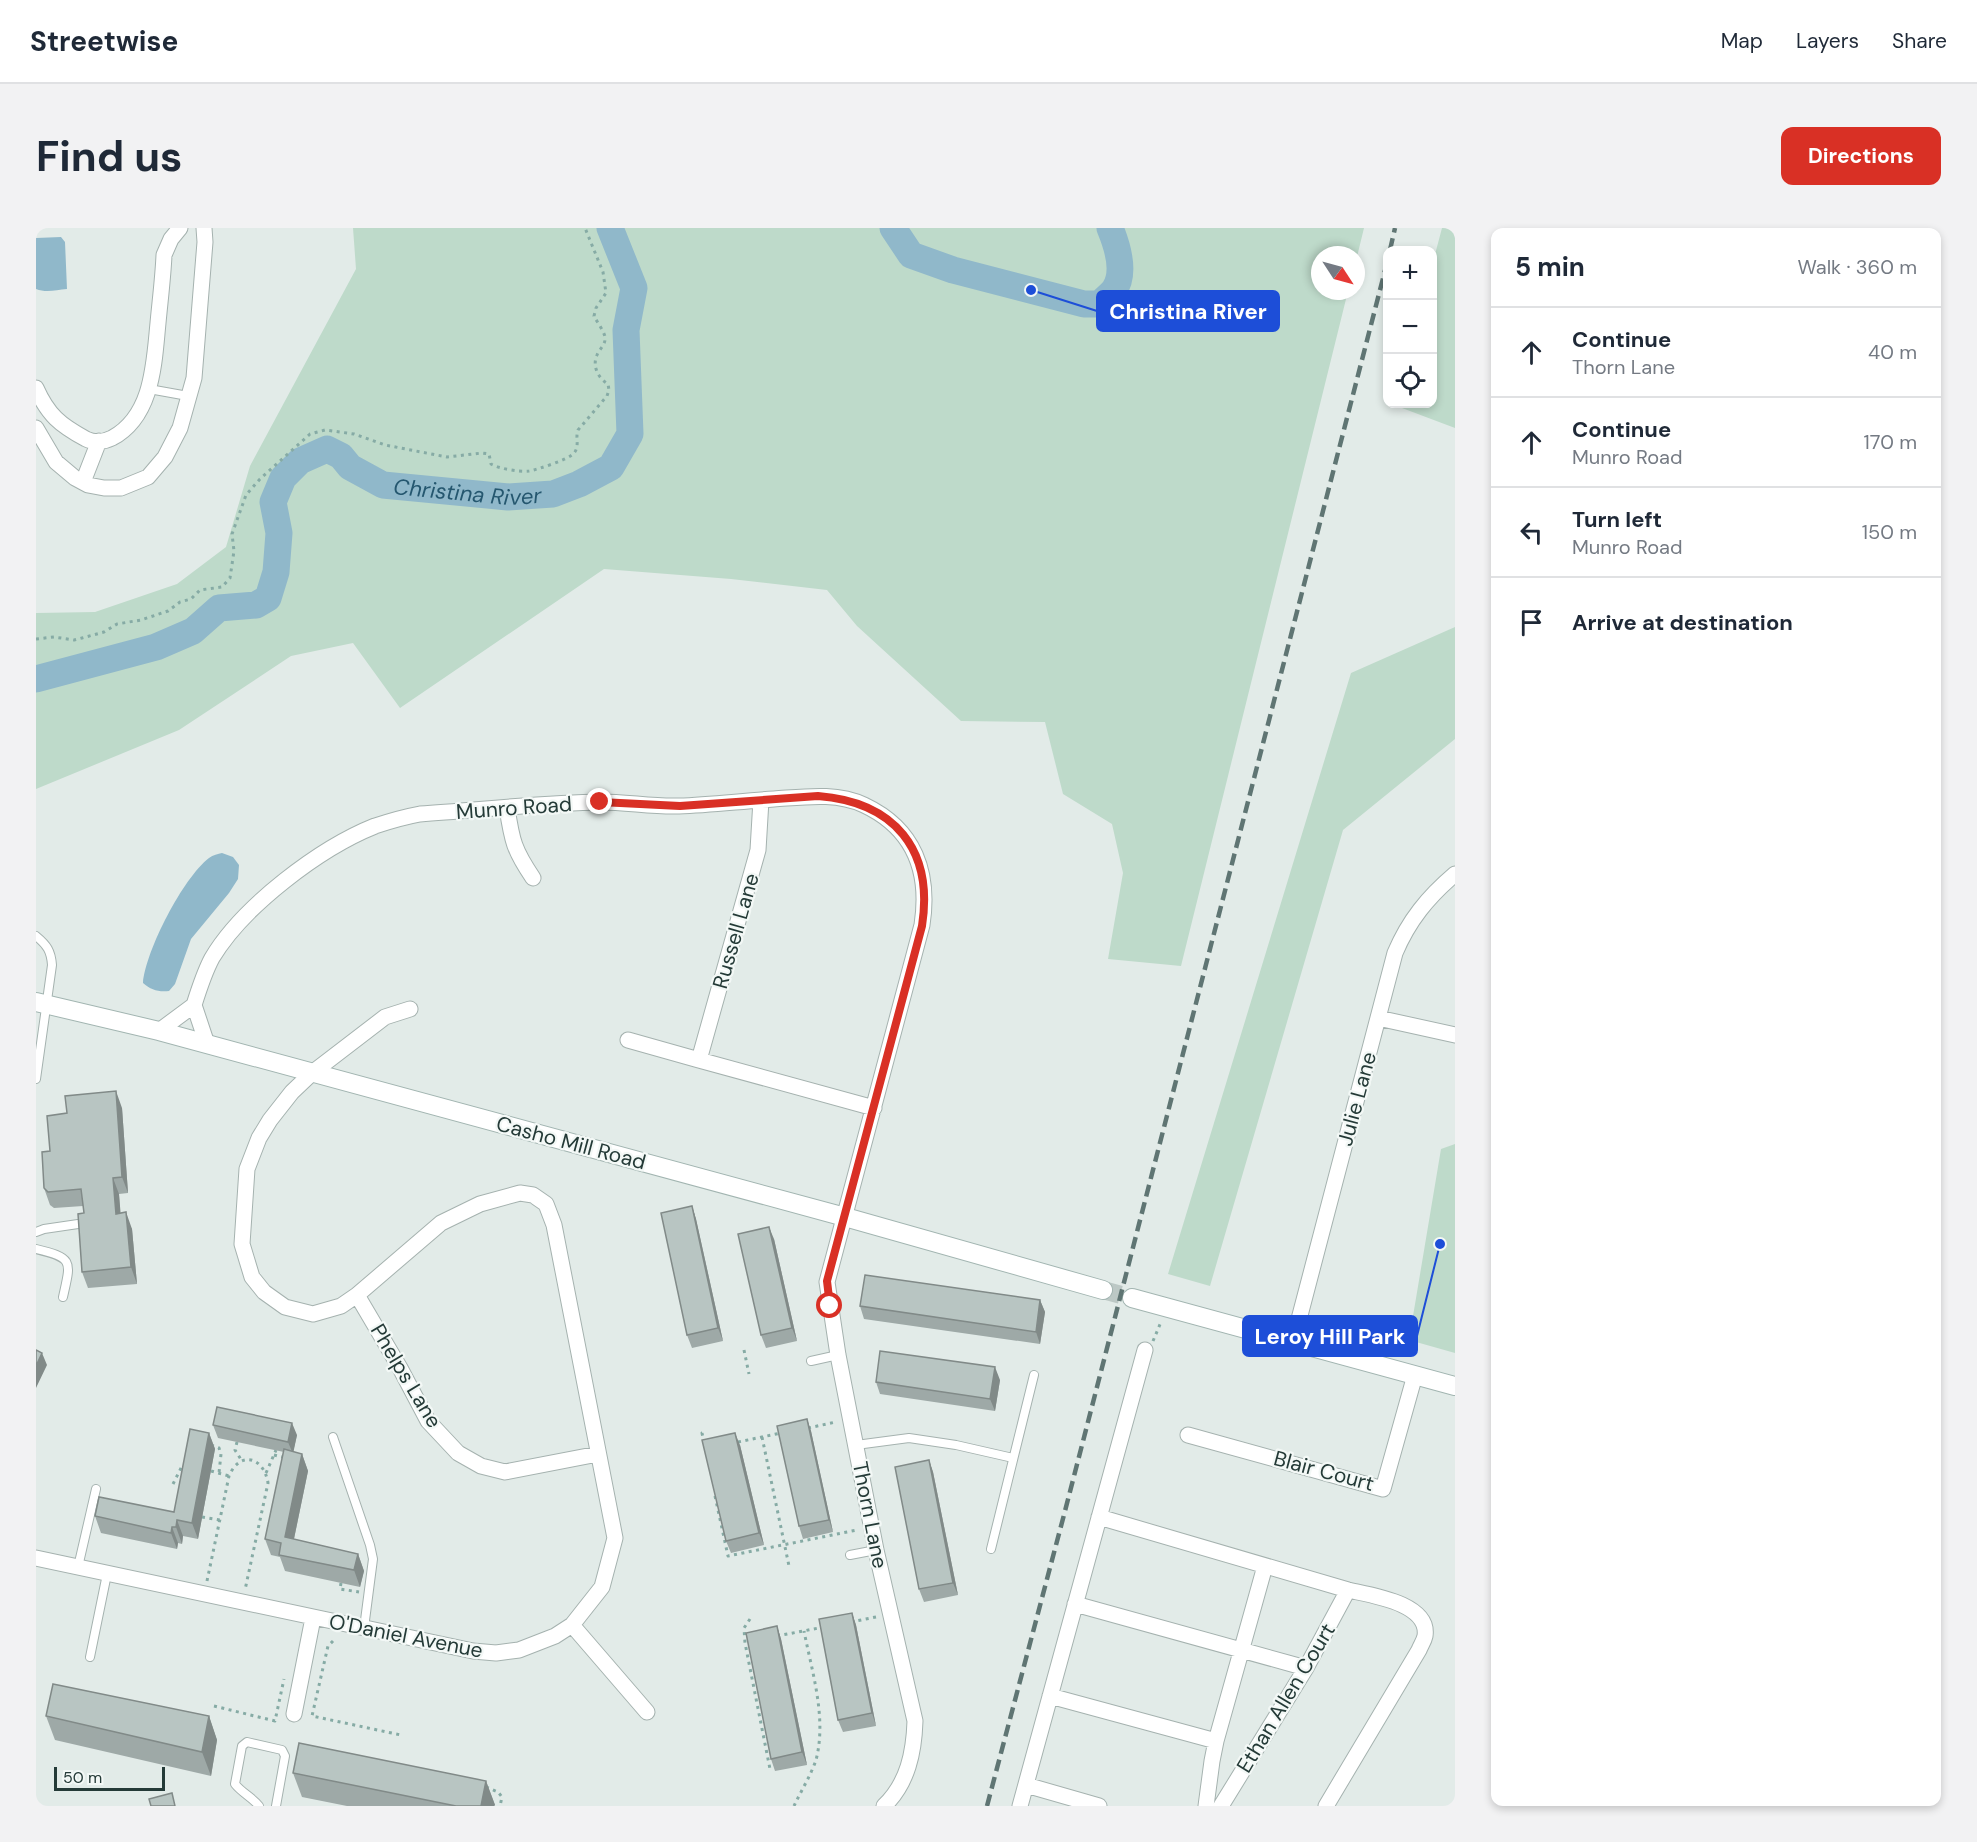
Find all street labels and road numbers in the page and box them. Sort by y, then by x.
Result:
street label: Munro Road [455,790,573,826]
street label: Russell Lane [706,870,766,992]
street label: Julie Lane [1331,1049,1383,1149]
street label: Casho Mill Road [493,1110,649,1176]
street label: Phelps Lane [364,1319,448,1433]
street label: Blair Court [1271,1444,1377,1498]
street label: Thorn Lane [846,1459,894,1571]
street label: O'Daniel Avenue [327,1607,485,1665]
street label: Ethan Allen Court [1230,1618,1342,1778]

